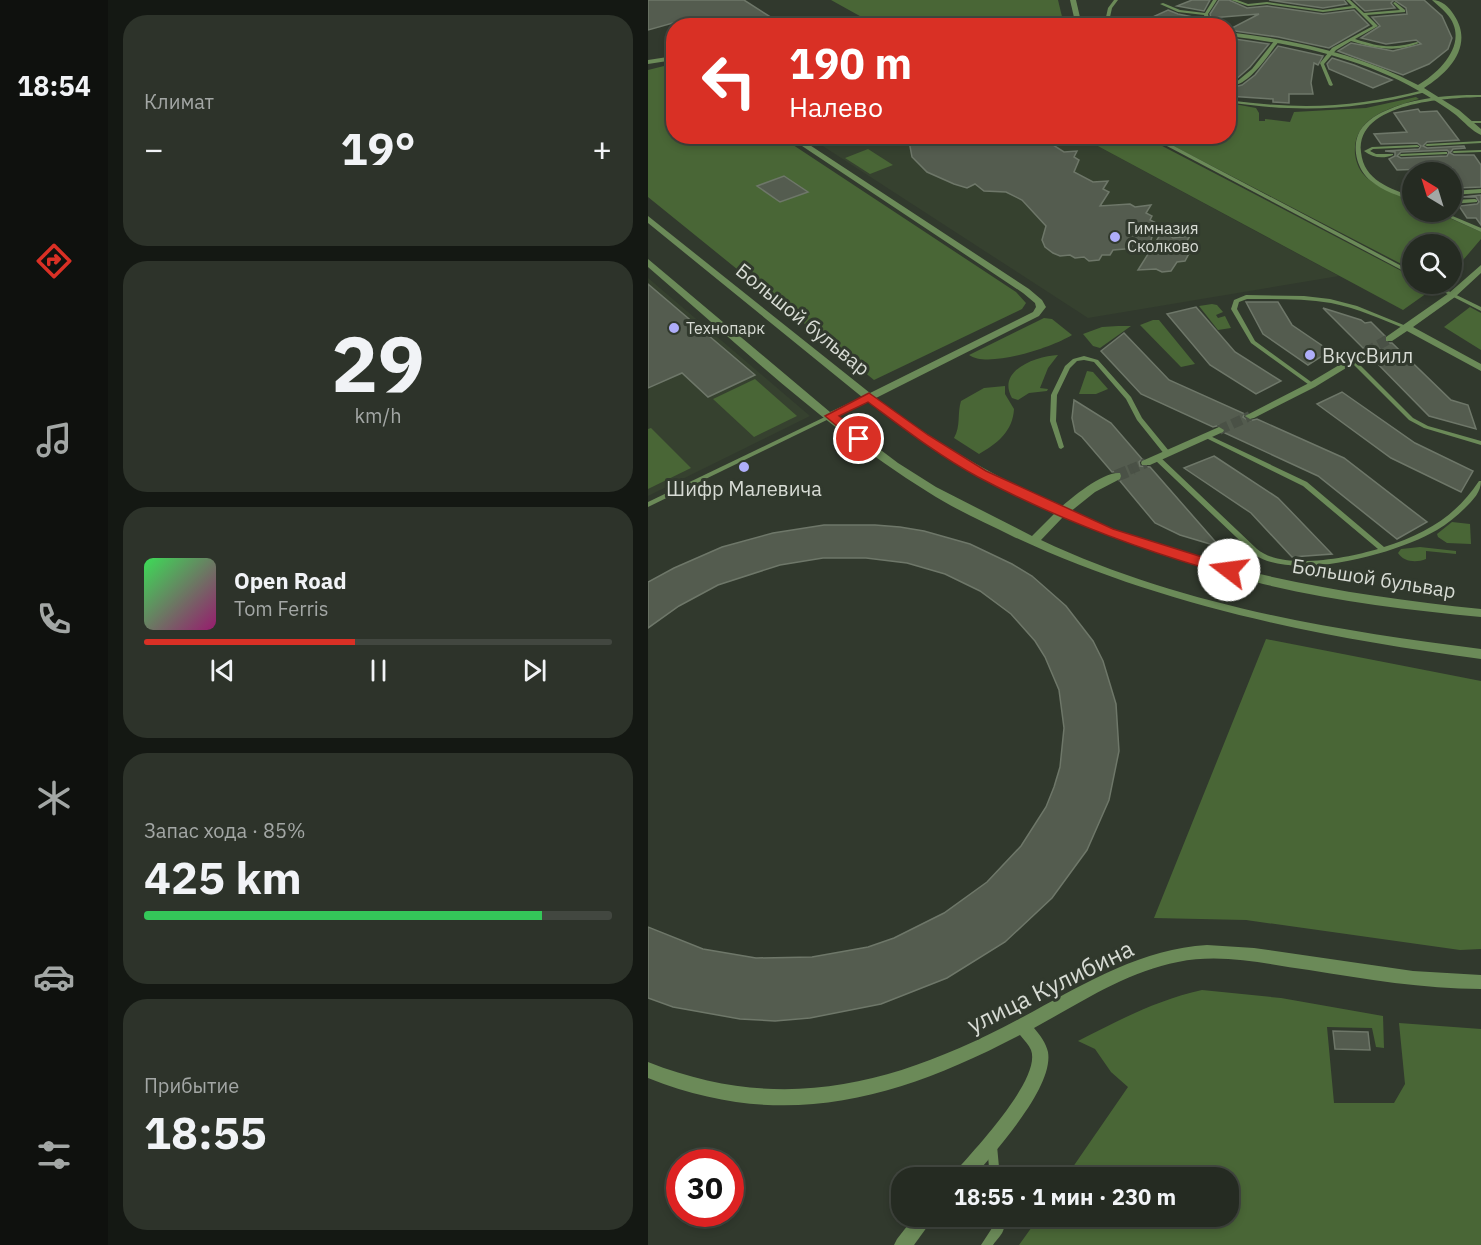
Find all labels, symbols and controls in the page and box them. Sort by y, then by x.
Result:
text: 190 m [789,36,912,91]
icon: left [690,42,768,120]
text: 18:54 [17,68,91,103]
text: Климат [144,88,214,115]
text: Налево [789,89,883,124]
text: 19° [340,119,416,177]
text: − [144,127,164,170]
text: + [592,127,612,170]
north arrow [1402,162,1462,222]
map controls [1402,162,1462,294]
place label: Гимназия Сколково [1127,218,1199,256]
marker: Гимназия Сколково [1108,230,1122,244]
button: search [1402,234,1462,294]
icon: directions [33,240,75,282]
street label: Большой бульвар [730,257,876,381]
text: 29 [331,312,425,413]
place label: Технопарк [686,318,765,338]
marker: Технопарк [667,321,681,335]
place label: ВкусВилл [1322,342,1413,369]
marker: ВкусВилл [1303,348,1317,362]
text: km/h [354,402,402,429]
pin [833,413,884,464]
icon: music [33,419,75,461]
icon: arrive [842,422,875,455]
marker: Шифр Малевича [737,460,751,474]
place label: Шифр Малевича [666,475,822,502]
position arrow [1197,538,1261,602]
street label: Большой бульвар [1290,552,1458,604]
text: Open Road [234,566,347,595]
text: Tom Ferris [234,595,329,622]
icon: phone [33,598,75,640]
icon: previous [206,654,239,687]
icon: pause [362,654,395,687]
icon: next [518,654,551,687]
icon: climate [33,777,75,819]
text: Запас хода · 85% [144,817,306,844]
text: 425 km [144,848,302,906]
street label: улица Кулибина [962,932,1139,1040]
icon: car [33,956,75,998]
text: Прибытие [144,1072,239,1099]
text: 18:55 [144,1103,267,1161]
icon: filters [33,1134,75,1176]
speed limit sign: 30 [666,1149,744,1227]
text: 18:55 · 1 мин · 230 m [954,1182,1176,1211]

